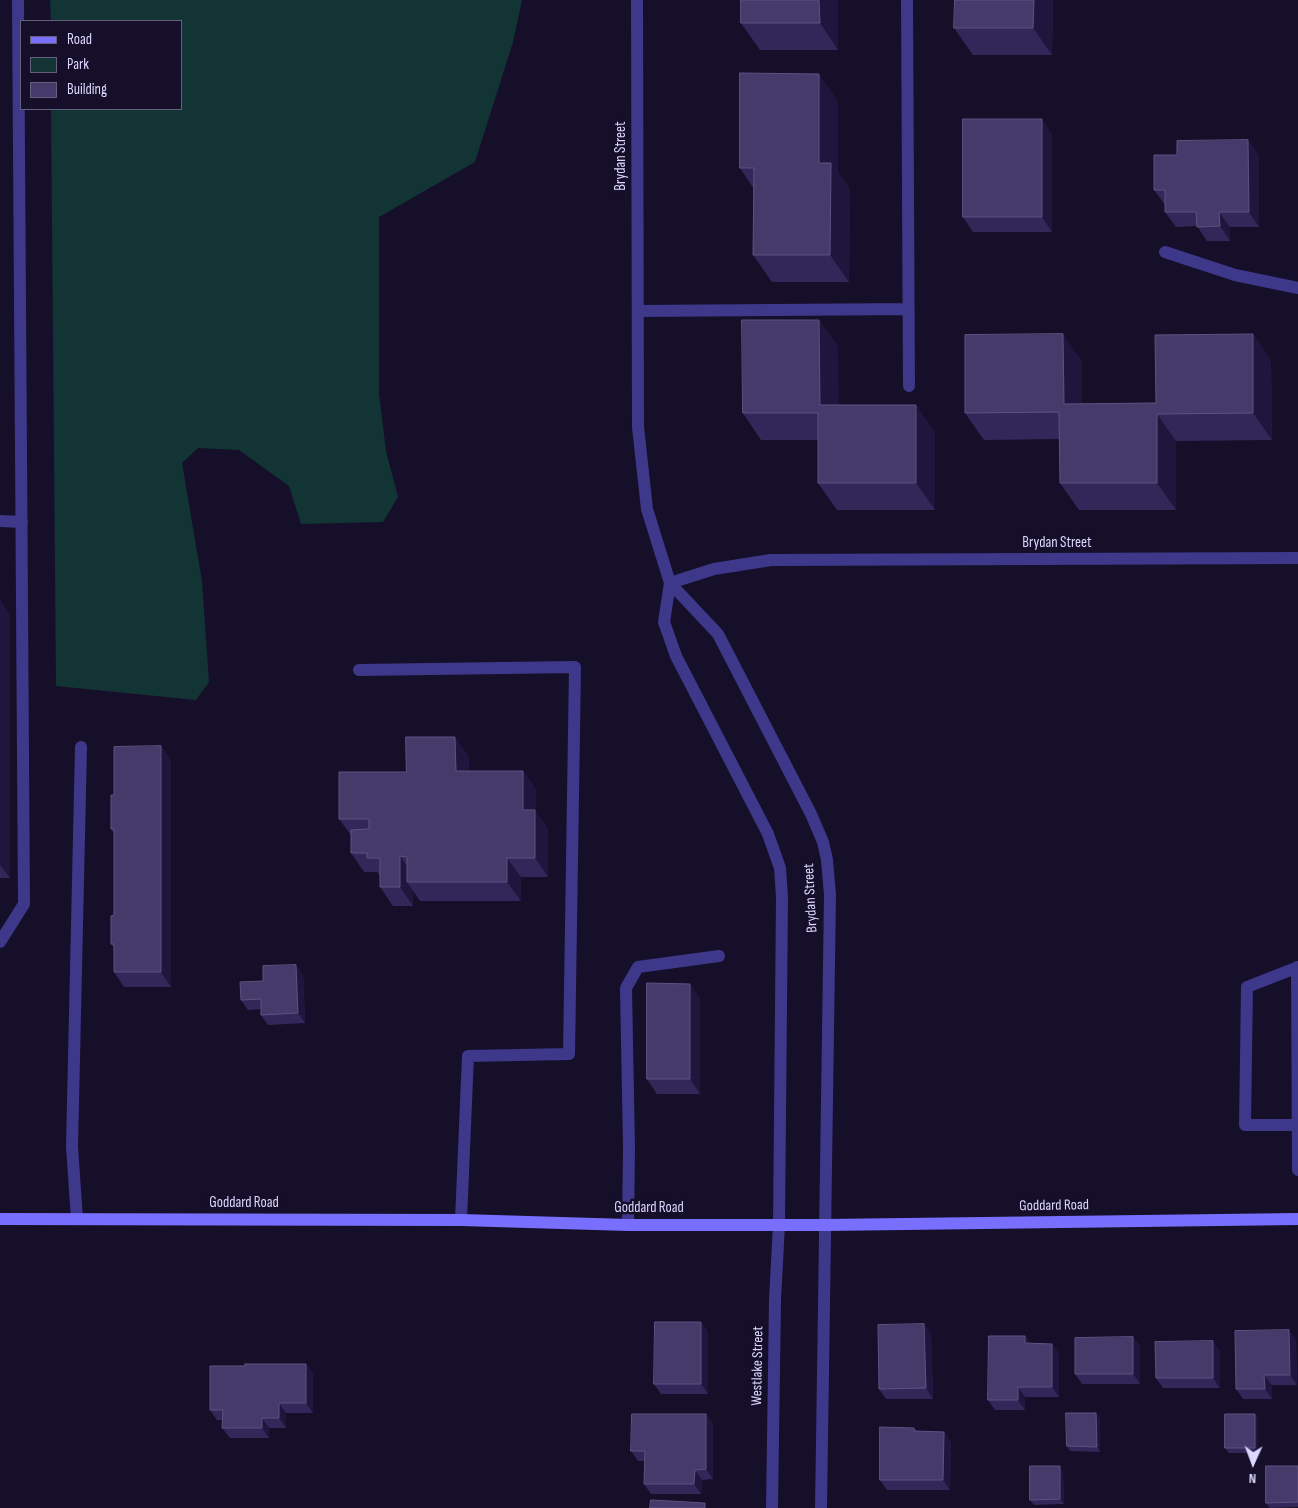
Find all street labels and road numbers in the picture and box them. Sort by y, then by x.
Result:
street label: Brydan Street [612,121,630,191]
street label: Brydan Street [1022,534,1092,552]
street label: Brydan Street [800,863,822,933]
street label: Goddard Road [209,1194,279,1212]
street label: Goddard Road [1019,1196,1089,1216]
street label: Goddard Road [614,1199,684,1217]
street label: Westlake Street [748,1326,768,1406]

